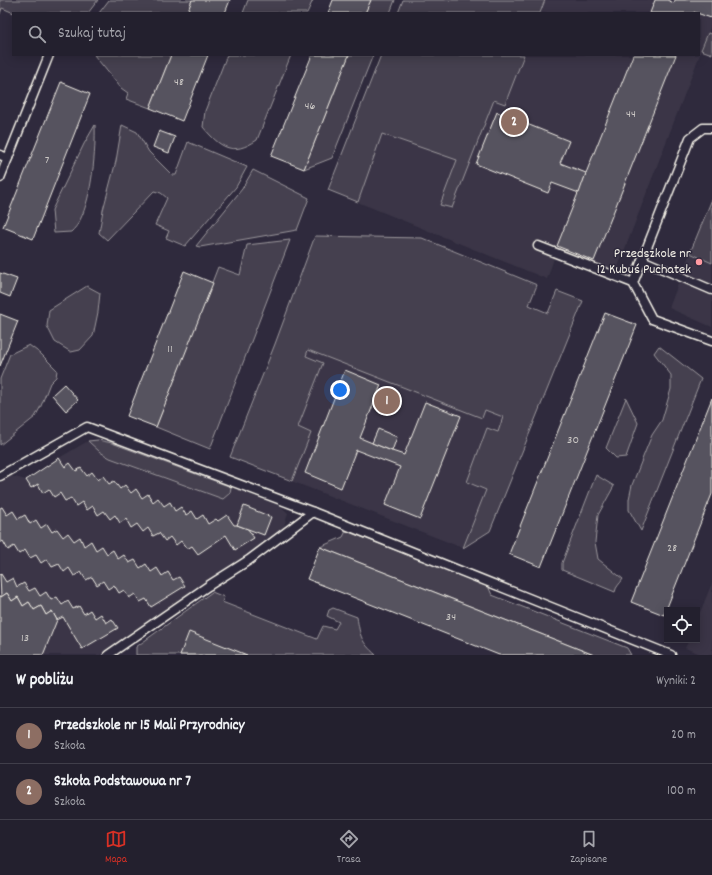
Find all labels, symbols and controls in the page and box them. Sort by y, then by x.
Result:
search box [12,12,700,56]
icon: search [26,23,48,45]
text: Szukaj tutaj [58,23,126,45]
house number: 48 [174,74,184,91]
house number: 46 [305,98,316,115]
house number: 44 [626,106,636,123]
pin: 2 [501,107,527,137]
house number: 7 [45,152,50,169]
place label: Przedszkole nr 12 Kubuś Puchatek [597,244,692,280]
marker: Przedszkole nr 12 Kubuś Puchatek [694,257,704,267]
house number: 11 [167,341,173,358]
your location [330,380,350,400]
pin: 1 [374,386,400,416]
house number: 30 [567,432,579,449]
house number: 28 [667,540,677,557]
map controls [664,607,700,643]
button: locate [664,607,700,643]
house number: 34 [446,609,456,626]
house number: 13 [21,630,29,647]
text: W pobliżu [16,669,73,693]
text: Wyniki: 2 [656,672,696,691]
text: Przedszkole nr 15 Mali Przyrodnicy [54,715,245,737]
text: 1 [28,726,30,745]
text: 20 m [671,726,696,745]
text: Szkoła [54,737,85,756]
text: Szkoła Podstawowa nr 7 [54,771,191,793]
text: 2 [26,782,32,801]
text: 100 m [667,782,696,801]
text: Szkoła [54,793,85,812]
tab: Mapa [105,828,127,868]
tab: Trasa [337,828,360,868]
tab: Zapisane [570,828,607,868]

